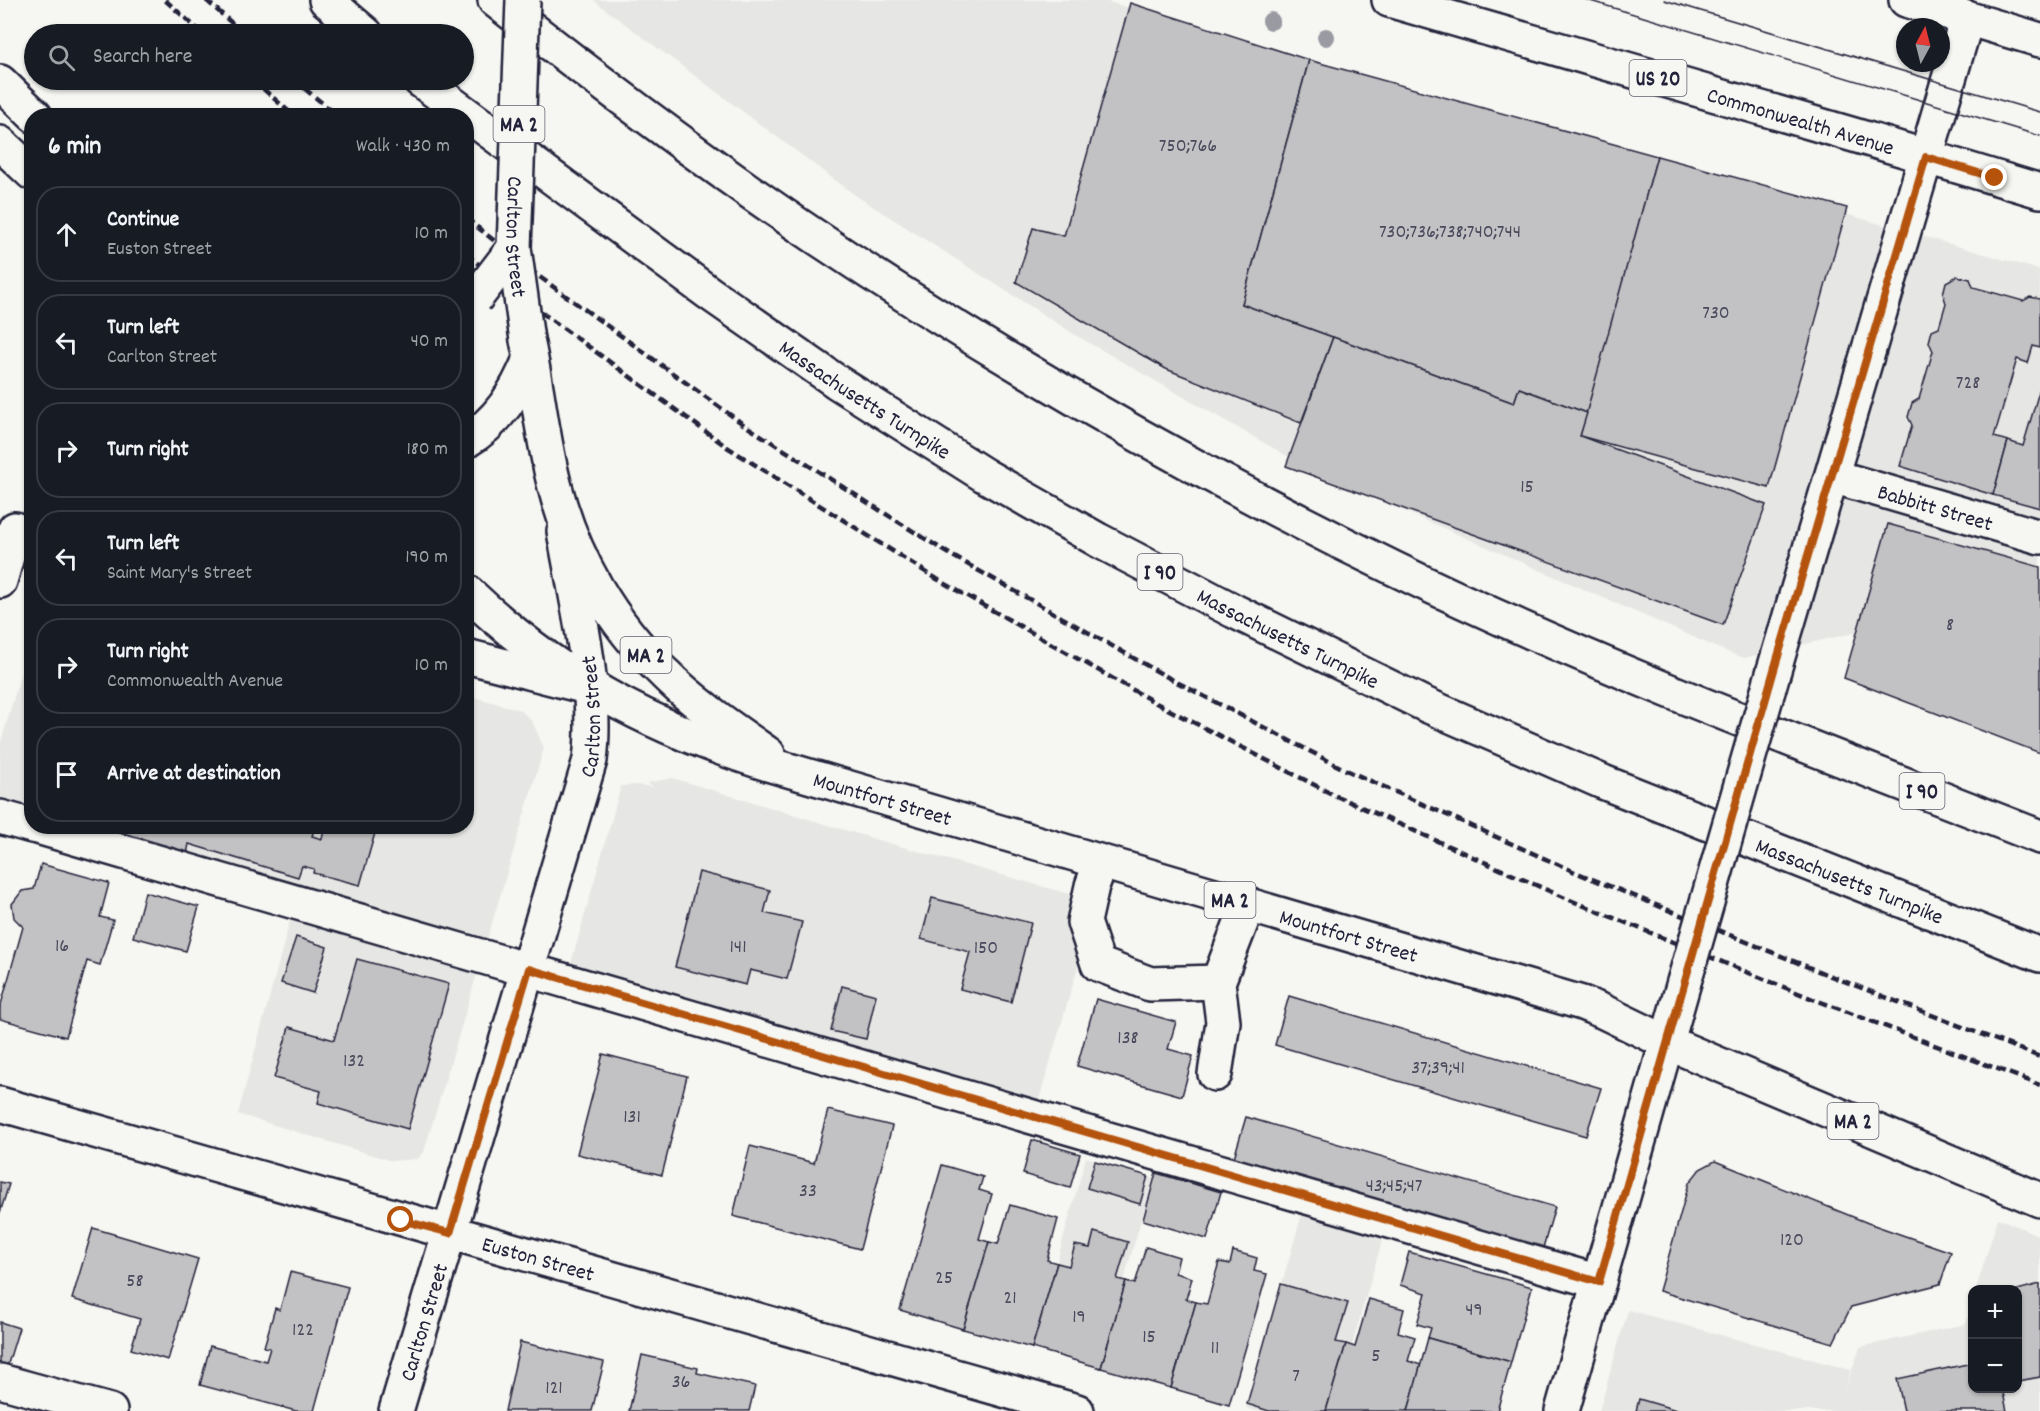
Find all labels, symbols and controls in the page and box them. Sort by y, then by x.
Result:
north arrow [1896,18,1950,72]
search box [24,24,474,90]
icon: search [45,41,78,74]
text: Search here [93,42,192,73]
road number: US 20 [1630,60,1686,96]
street label: Commonwealth Avenue [1703,81,1897,165]
road number: MA 2 [494,106,544,142]
text: 6 min [48,129,101,166]
text: Walk · 430 m [356,133,450,161]
house number: 750;766 [1159,133,1217,161]
route end [1981,164,2007,190]
street label: Carlton Street [495,176,533,300]
text: Continue [107,205,179,236]
icon: ahead [50,218,83,251]
house number: 730;736;738;740;744 [1379,219,1521,247]
text: 10 m [414,220,448,248]
text: Euston Street [107,236,212,264]
house number: 730 [1702,300,1730,328]
text: Turn left [107,313,179,344]
icon: left [50,326,83,359]
text: 40 m [410,328,448,356]
street label: Massachusetts Turnpike [771,334,956,469]
text: Carlton Street [107,344,217,372]
house number: 728 [1956,370,1980,398]
icon: right [50,434,83,467]
text: Turn right [107,435,189,466]
text: 180 m [406,436,448,464]
house number: 15 [1520,474,1534,502]
street label: Babbitt Street [1873,478,1996,541]
text: Turn left [107,529,179,560]
icon: left [50,542,83,575]
text: 190 m [405,544,448,572]
road number: I 90 [1138,554,1182,590]
text: Saint Mary's Street [107,560,252,588]
street label: Massachusetts Turnpike [1190,582,1383,699]
house number: 8 [1946,612,1954,640]
text: Turn right [107,637,189,668]
road number: MA 2 [620,637,672,673]
icon: right [50,650,83,683]
text: 10 m [414,652,448,680]
street label: Carlton Street [574,653,611,782]
text: Commonwealth Avenue [107,668,283,696]
icon: arrive [50,758,83,791]
text: Arrive at destination [107,759,281,790]
street label: Mountfort Street [809,766,955,836]
road number: I 90 [1900,773,1944,809]
street label: Massachusetts Turnpike [1750,832,1947,934]
road number: MA 2 [1204,882,1256,918]
street label: Mountfort Street [1275,903,1421,973]
house number: 16 [55,933,69,961]
house number: 141 [729,934,747,962]
house number: 150 [974,935,998,963]
house number: 138 [1117,1025,1139,1053]
house number: 132 [343,1048,365,1076]
house number: 37;39;41 [1411,1055,1465,1083]
road number: MA 2 [1828,1103,1878,1139]
house number: 131 [623,1104,641,1132]
house number: 43;45;47 [1365,1173,1423,1201]
house number: 33 [799,1178,817,1206]
route start [387,1206,413,1232]
house number: 120 [1780,1227,1804,1255]
street label: Euston Street [478,1230,597,1292]
street label: Carlton Street [394,1260,458,1385]
house number: 25 [935,1265,953,1293]
house number: 58 [126,1268,144,1296]
house number: 21 [1003,1285,1017,1313]
map controls [1968,1285,2022,1393]
button: + [1968,1285,2022,1339]
house number: 49 [1465,1297,1483,1325]
house number: 19 [1072,1304,1086,1332]
house number: 122 [292,1317,314,1345]
house number: 15 [1142,1324,1156,1352]
house number: 11 [1211,1335,1219,1363]
button: − [1968,1339,2022,1393]
house number: 5 [1371,1343,1381,1371]
house number: 7 [1292,1363,1300,1391]
house number: 36 [672,1369,690,1397]
house number: 121 [545,1375,563,1403]

